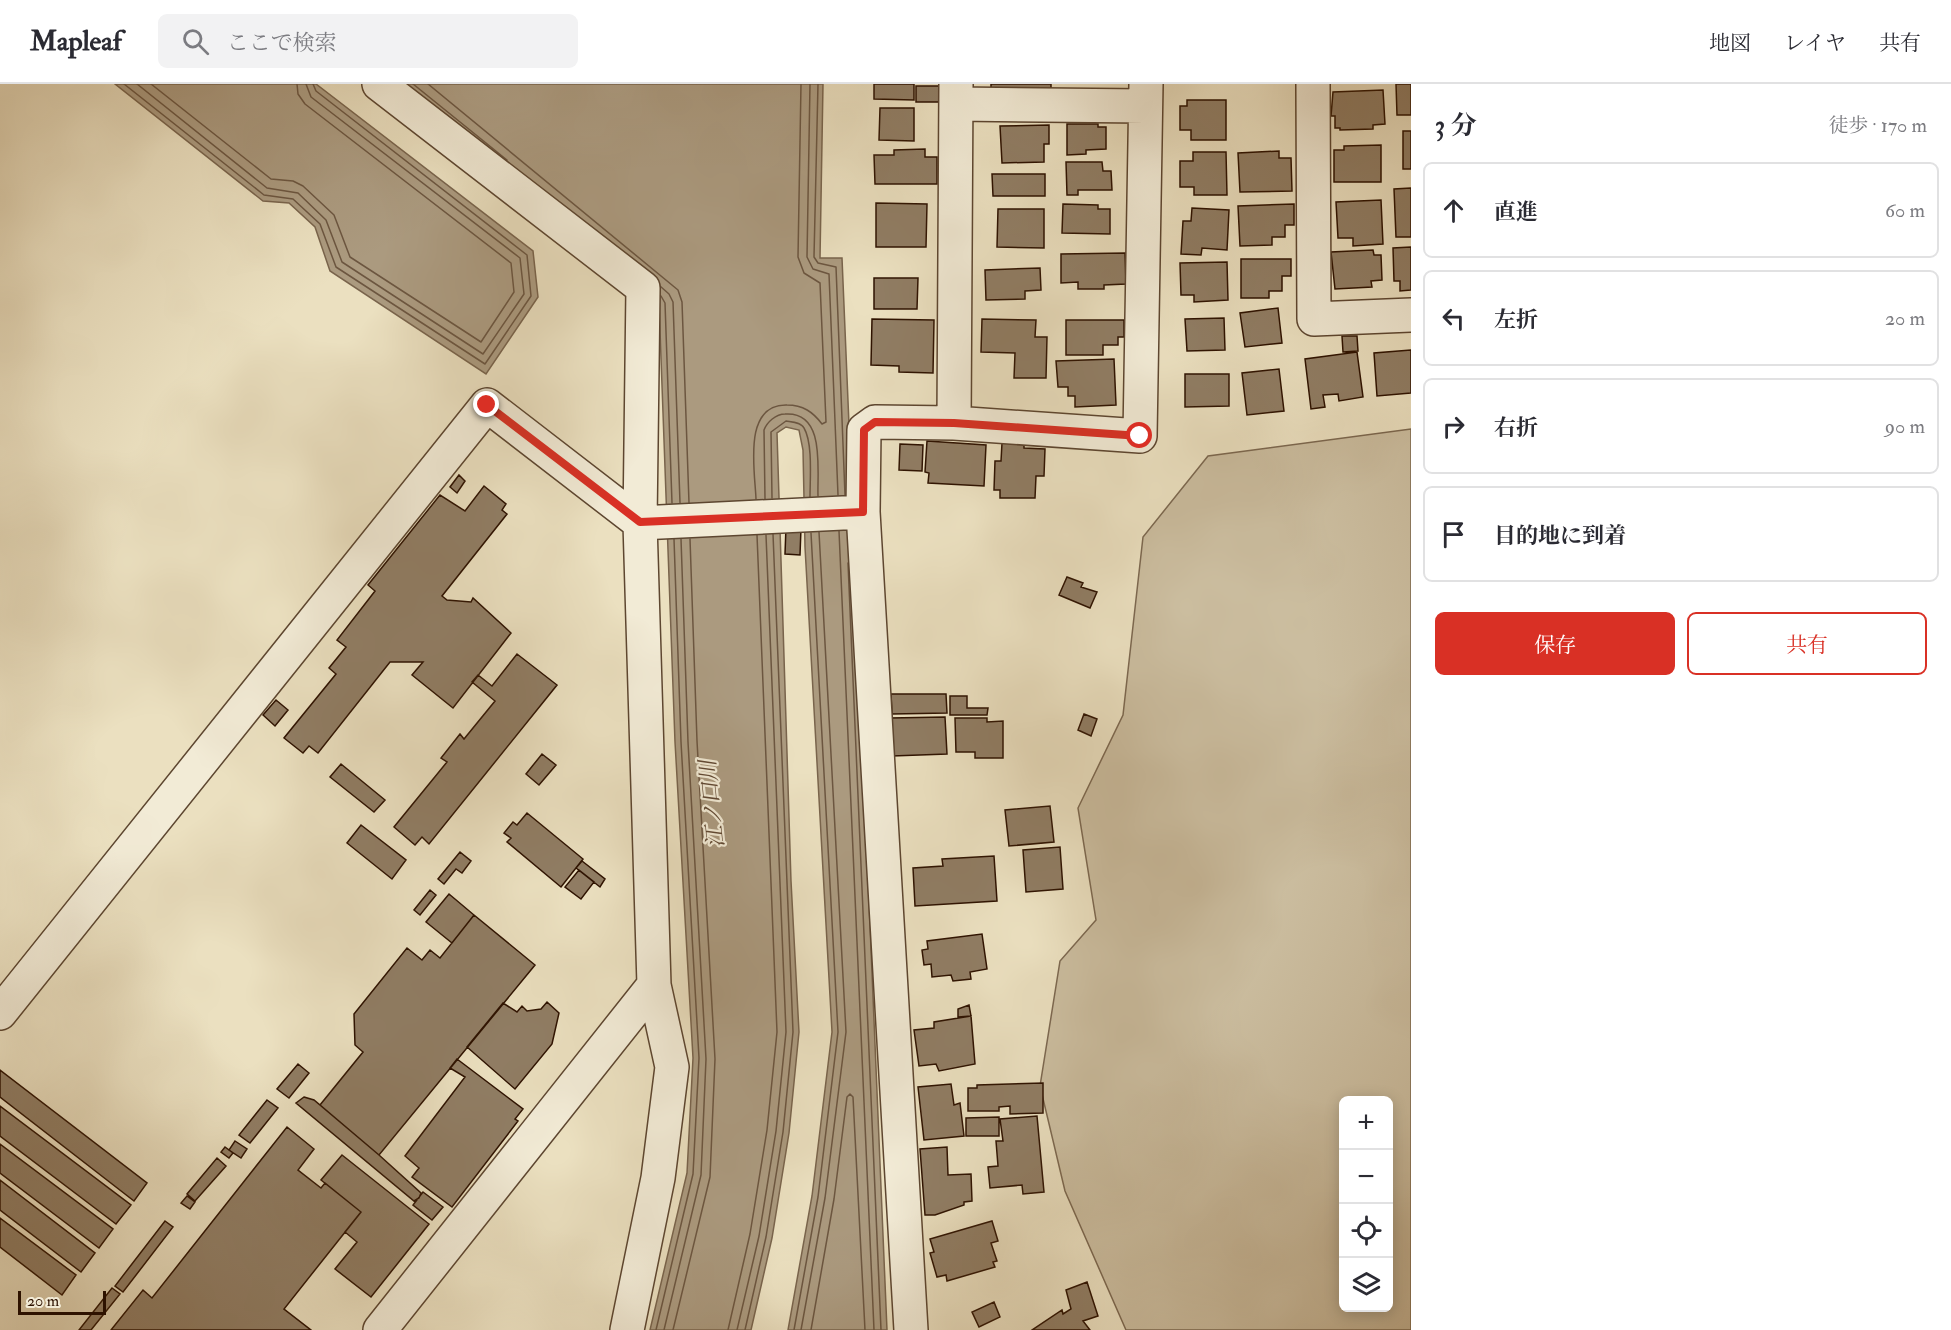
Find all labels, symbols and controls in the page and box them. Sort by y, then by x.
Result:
search box [158,14,578,68]
text: Mapleaf [30,24,122,59]
icon: search [179,25,212,58]
text: ここで検索 [227,29,337,57]
text: 地図 [1709,30,1751,57]
text: レイヤ [1784,30,1846,57]
text: 共有 [1879,30,1921,57]
text: 3 分 [1435,110,1476,142]
text: 徒歩 · 170 m [1828,113,1927,138]
icon: ahead [1437,194,1470,227]
text: 直進 [1494,198,1538,226]
text: 60 m [1885,198,1925,223]
icon: left [1437,302,1470,335]
text: 左折 [1494,306,1538,334]
text: 20 m [1885,306,1925,331]
route end [473,391,499,417]
icon: right [1437,410,1470,443]
text: 右折 [1494,414,1538,442]
text: 90 m [1885,414,1925,439]
route start [1126,422,1152,448]
icon: arrive [1437,518,1470,551]
text: 目的地に到着 [1494,522,1626,550]
button: 保存 [1435,612,1675,675]
button: 共有 [1687,612,1927,675]
water label: 江ノ口川 [693,757,731,849]
map controls [1339,1096,1393,1312]
button: + [1339,1096,1393,1150]
button: − [1339,1150,1393,1204]
button: locate [1339,1204,1393,1258]
button: layers [1339,1258,1393,1312]
scale bar [18,1288,106,1316]
text: 20 m [27,1291,59,1311]

